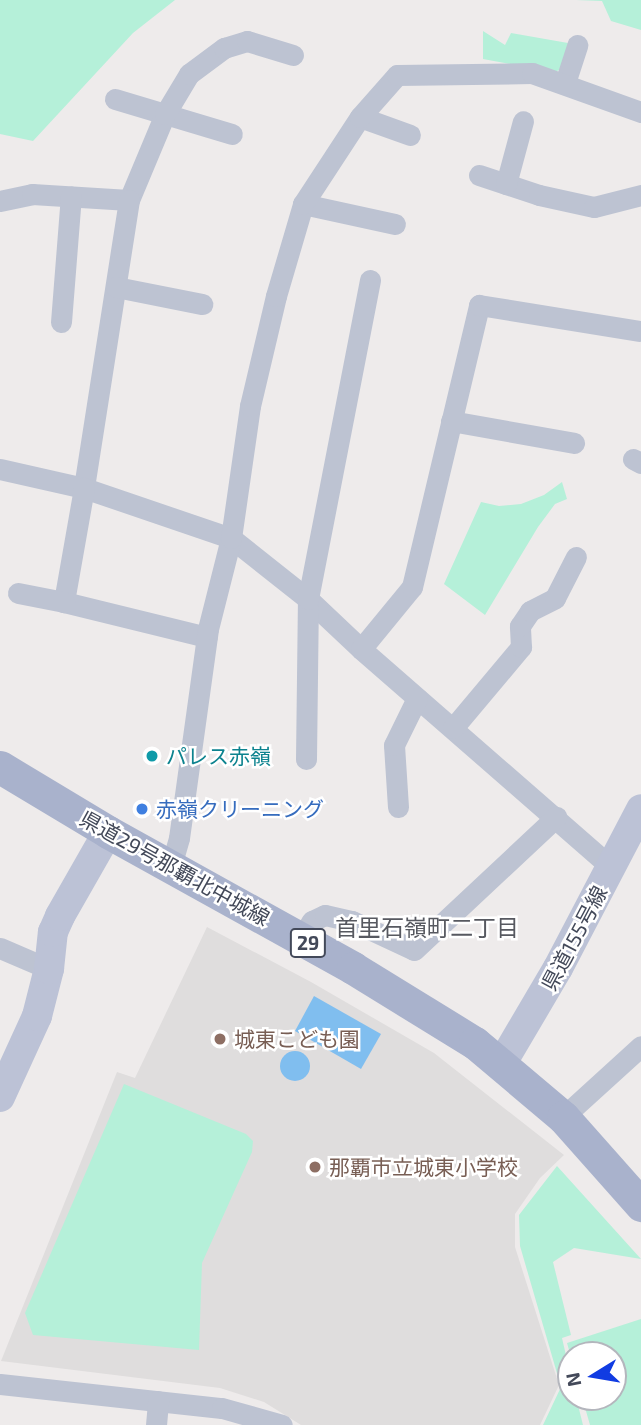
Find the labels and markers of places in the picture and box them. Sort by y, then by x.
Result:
place label: パレス赤嶺 [166,743,271,769]
marker: パレス赤嶺 [144,748,160,764]
place label: 赤嶺クリーニング [156,796,324,822]
marker: 赤嶺クリーニング [134,801,150,817]
place label: 城東こども園 [234,1026,360,1052]
marker: 城東こども園 [212,1031,228,1047]
place label: 那覇市立城東小学校 [329,1154,518,1180]
marker: 那覇市立城東小学校 [307,1159,323,1175]

